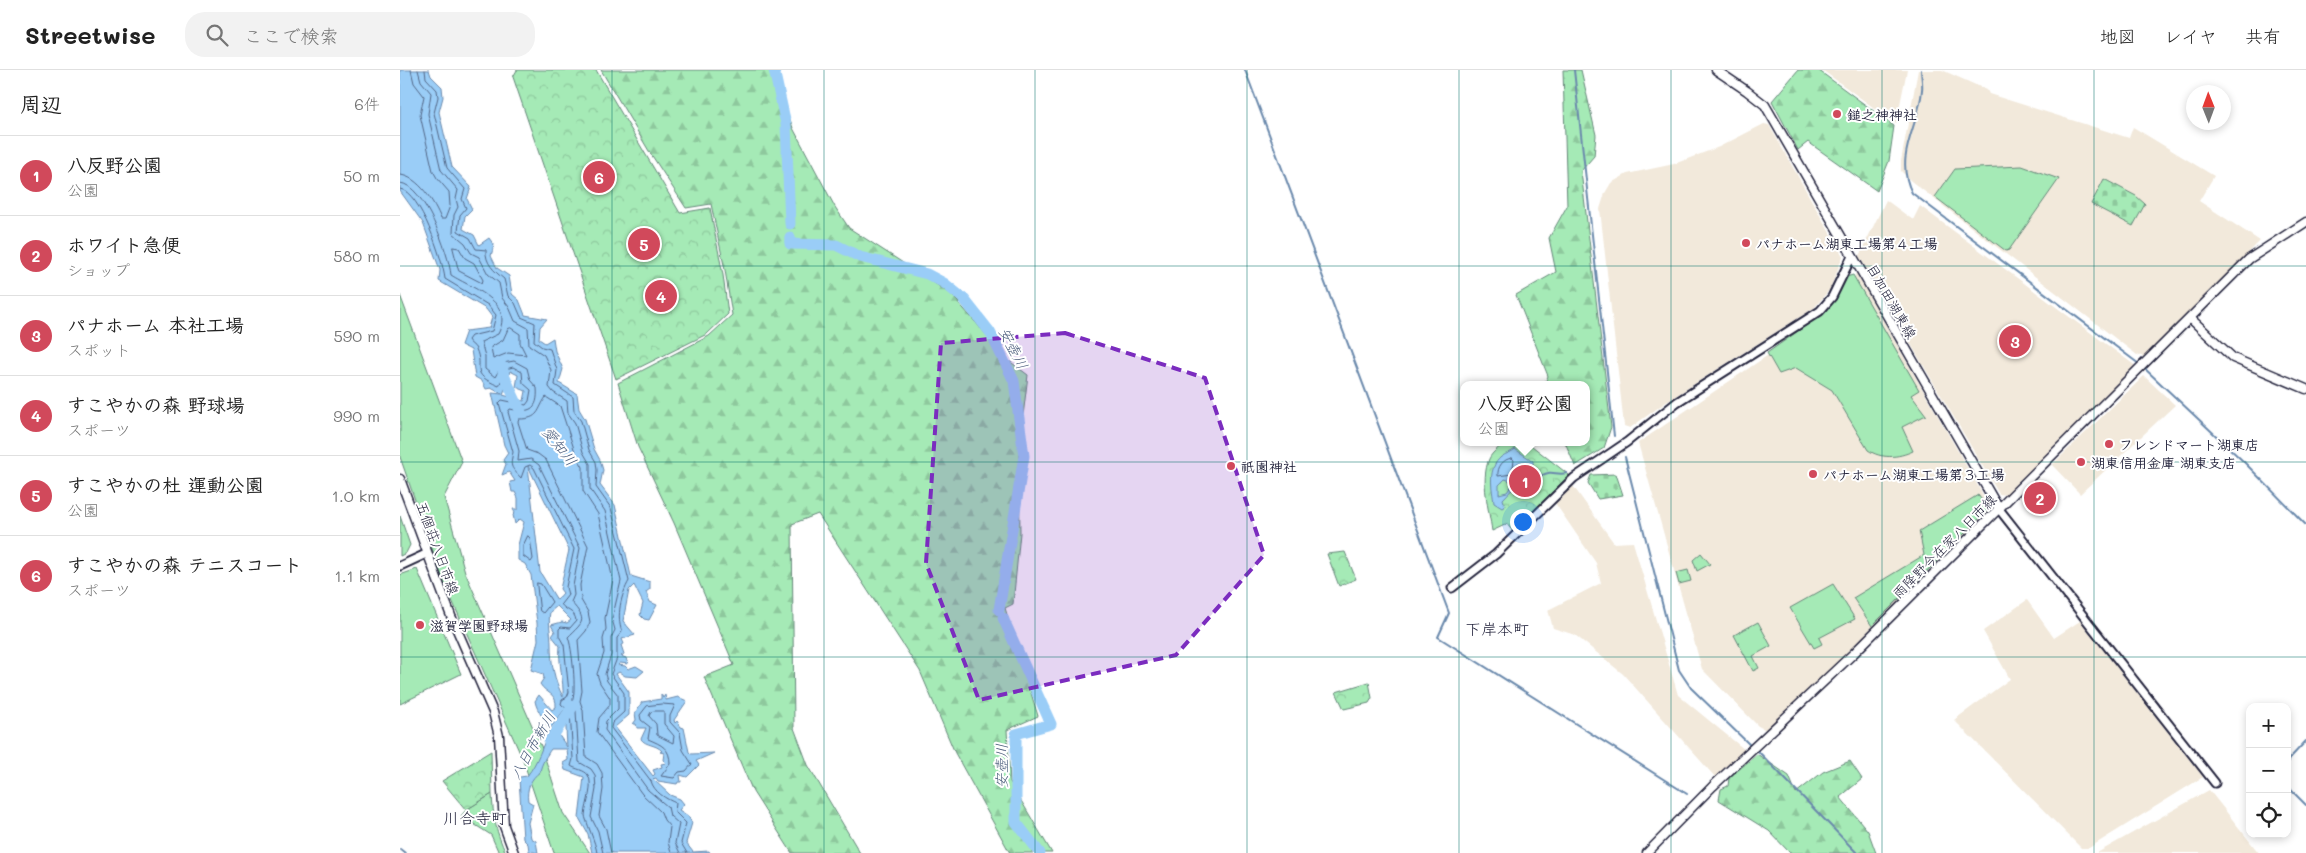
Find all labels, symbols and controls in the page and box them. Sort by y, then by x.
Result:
search box [185,12,535,57]
text: Streetwise [25,19,155,50]
icon: search [203,21,231,49]
text: ここで検索 [243,23,338,48]
text: 地図 [2100,24,2136,48]
text: レイヤ [2164,24,2217,48]
text: 共有 [2245,24,2281,48]
north arrow [2186,85,2231,130]
text: 周辺 [20,90,62,117]
text: 6件 [354,93,380,114]
place label: 鎚之神神社 [1847,105,1917,124]
marker: 鎚之神神社 [1831,108,1843,120]
text: 八反野公園 [67,152,162,177]
pin: 6 [583,158,615,196]
text: 1 [32,165,40,186]
text: 50 m [343,165,380,186]
text: 公園 [67,179,99,200]
pin: 5 [628,225,660,263]
text: ホワイト急便 [67,232,181,257]
place label: パナホーム湖東工場第４工場 [1756,234,1937,253]
marker: パナホーム湖東工場第４工場 [1740,237,1752,249]
text: 2 [32,245,40,266]
text: 580 m [333,245,380,266]
text: ショップ [67,259,130,280]
street label: 目加田湖東線 [1863,260,1921,342]
pin: 4 [645,277,677,315]
text: パナホーム 本社工場 [67,312,244,337]
pin: 3 [1999,322,2031,360]
water label: 安壺川 [995,323,1033,373]
text: 3 [31,325,41,346]
text: 590 m [333,325,380,346]
text: スポット [67,339,131,360]
popup [1460,381,1590,446]
text: 八反野公園 [1477,390,1573,415]
text: すこやかの森 野球場 [67,392,245,417]
text: 4 [31,405,41,426]
text: 990 m [333,405,380,426]
text: 公園 [1477,417,1510,438]
text: スポーツ [67,419,131,440]
water label: 愛知川 [538,422,582,470]
place label: フレンドマート湖東店 [2119,435,2259,454]
marker: フレンドマート湖東店 [2103,438,2115,450]
place label: 湖東信用金庫 湖東支店 [2091,453,2236,472]
marker: 湖東信用金庫 湖東支店 [2075,456,2087,468]
place label: 祇園神社 [1241,457,1297,476]
marker: 祇園神社 [1225,460,1237,472]
pin: 1 [1509,462,1541,500]
place label: パナホーム湖東工場第３工場 [1823,465,2004,484]
marker: パナホーム湖東工場第３工場 [1807,468,1819,480]
text: すこやかの杜 運動公園 [67,472,264,497]
pin: 2 [2024,479,2056,517]
text: 5 [31,485,41,506]
text: 1.0 km [332,485,380,506]
street label: 雨降野今在家八日市線 [1888,490,2000,602]
text: 公園 [67,499,99,520]
street label: 五個荘八日市線 [412,499,464,597]
your location [1510,509,1536,535]
text: すこやかの森 テニスコート [67,552,302,577]
text: 6 [31,565,41,586]
text: 1.1 km [335,565,380,586]
text: スポーツ [67,579,131,600]
place label: 滋賀学園野球場 [430,616,528,635]
district label: 下岸本町 [1465,618,1529,639]
marker: 滋賀学園野球場 [414,619,426,631]
map controls [2246,703,2291,838]
button: + [2246,703,2291,748]
water label: 八日市新川 [505,708,559,782]
water label: 安壺川 [991,743,1011,789]
button: − [2246,748,2291,793]
button: locate [2246,793,2291,838]
district label: 川合寺町 [443,807,507,828]

